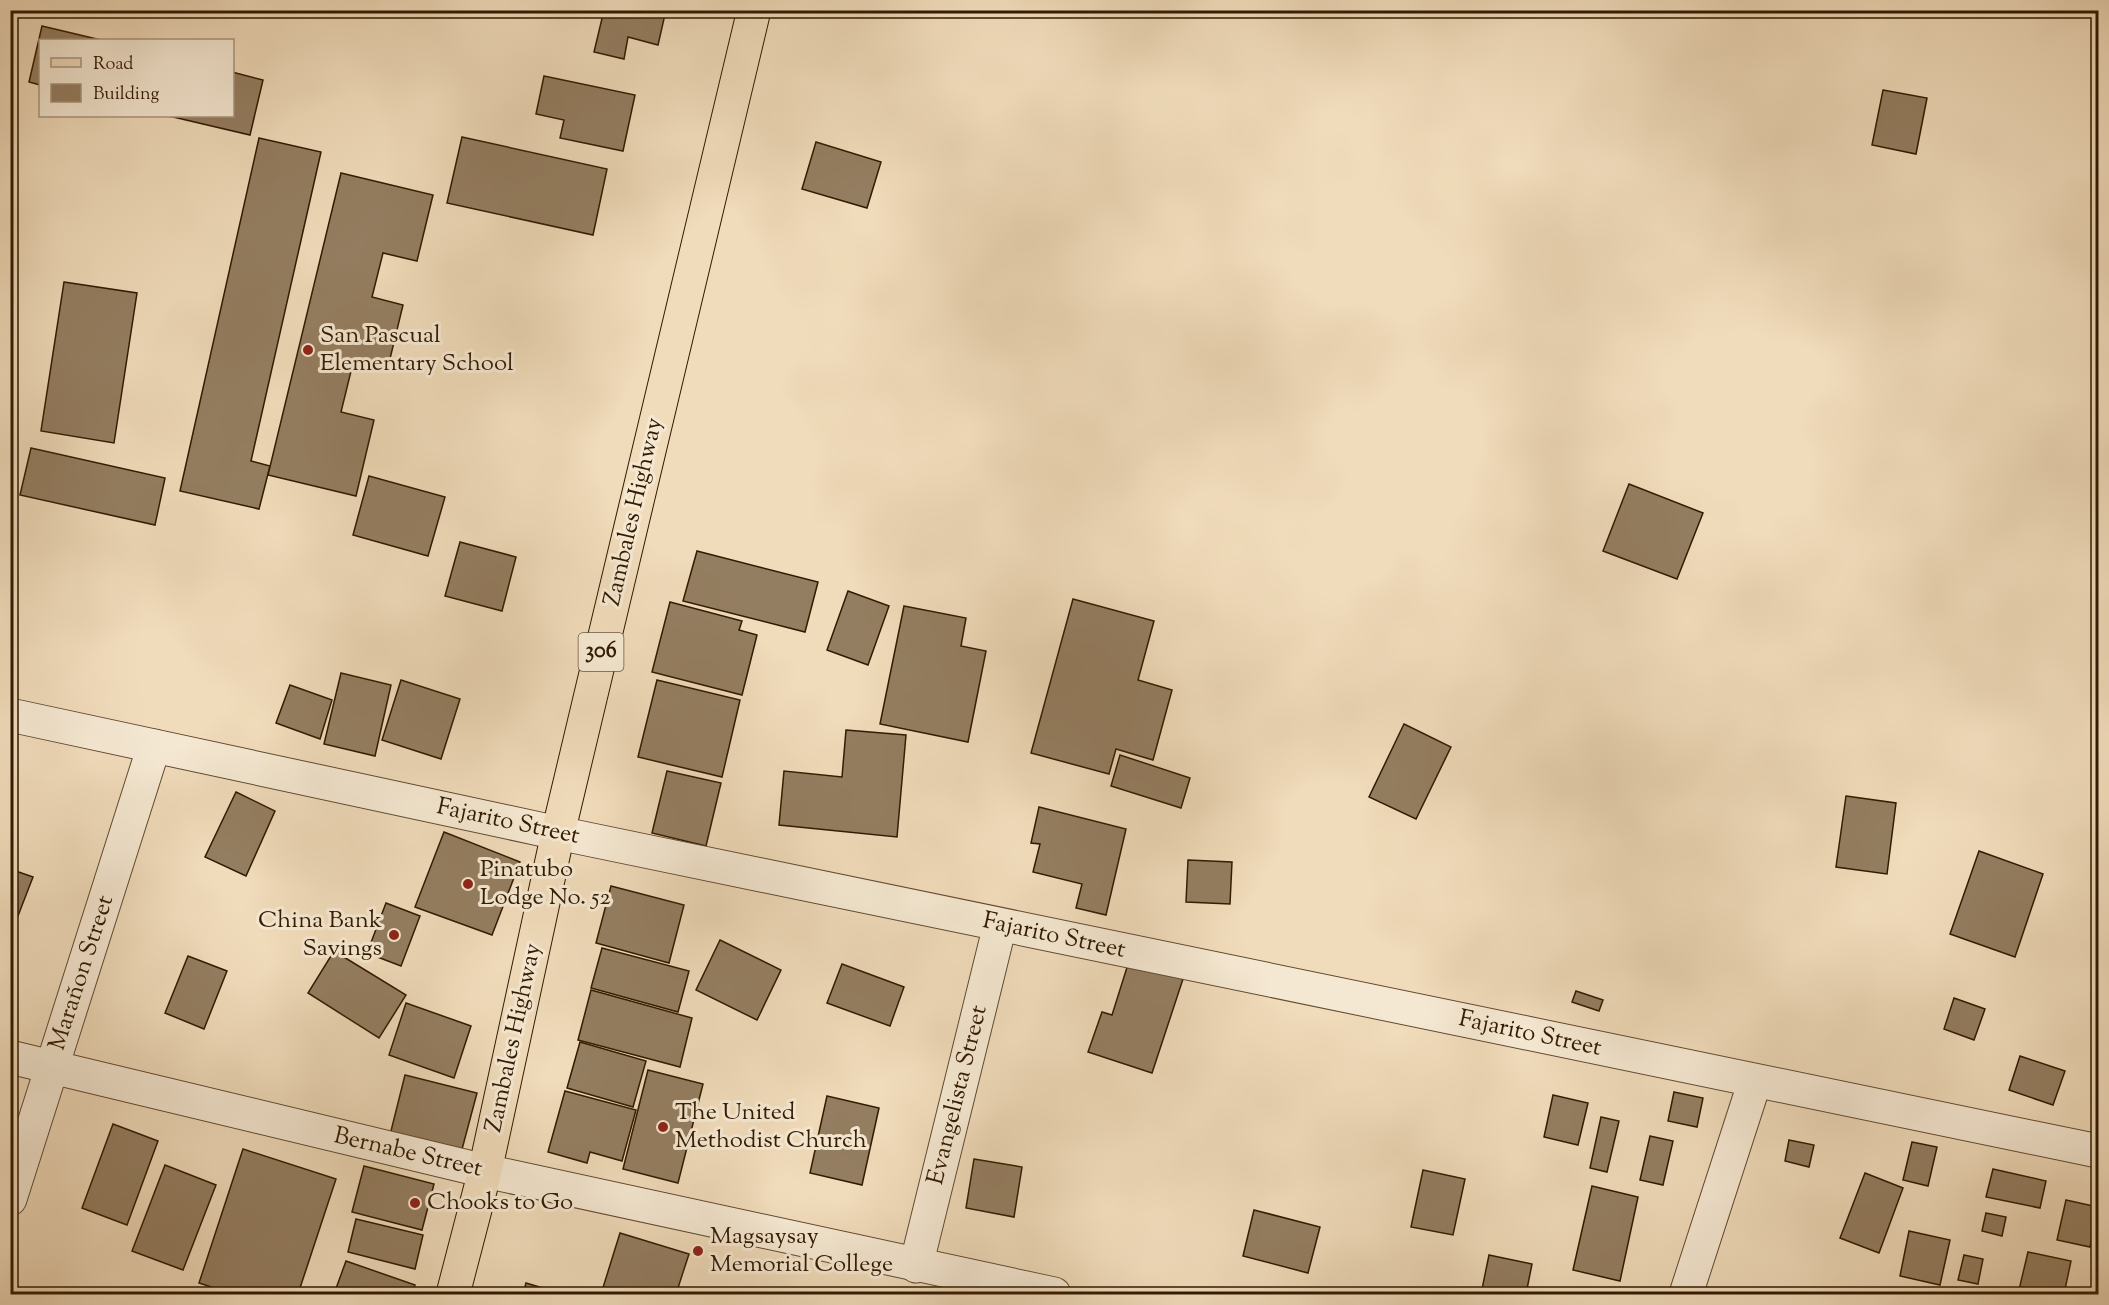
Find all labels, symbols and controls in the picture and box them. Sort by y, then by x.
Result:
legend [39,39,234,117]
text: Road [93,52,133,78]
text: Building [93,82,159,108]
place label: San Pascual Elementary School [320,319,514,381]
marker: San Pascual Elementary School [301,343,315,357]
street label: Zambales Highway [596,414,672,610]
road number: 306 [578,633,624,671]
street label: Fajarito Street [433,790,583,854]
place label: Pinatubo Lodge No. 52 [480,853,611,915]
marker: Pinatubo Lodge No. 52 [461,877,475,891]
street label: Marañon Street [41,891,123,1055]
place label: China Bank Savings [258,904,382,966]
street label: Fajarito Street [979,904,1129,968]
marker: China Bank Savings [387,928,401,942]
street label: Zambales Highway [477,940,551,1136]
street label: Evangelista Street [919,1002,997,1188]
street label: Fajarito Street [1455,1002,1605,1066]
place label: The United Methodist Church [675,1096,867,1158]
street label: Bernabe Street [330,1119,486,1187]
marker: The United Methodist Church [656,1120,670,1134]
place label: Chooks to Go [427,1186,573,1220]
marker: Chooks to Go [408,1196,422,1210]
place label: Magsaysay Memorial College [710,1220,893,1282]
marker: Magsaysay Memorial College [691,1244,705,1258]

